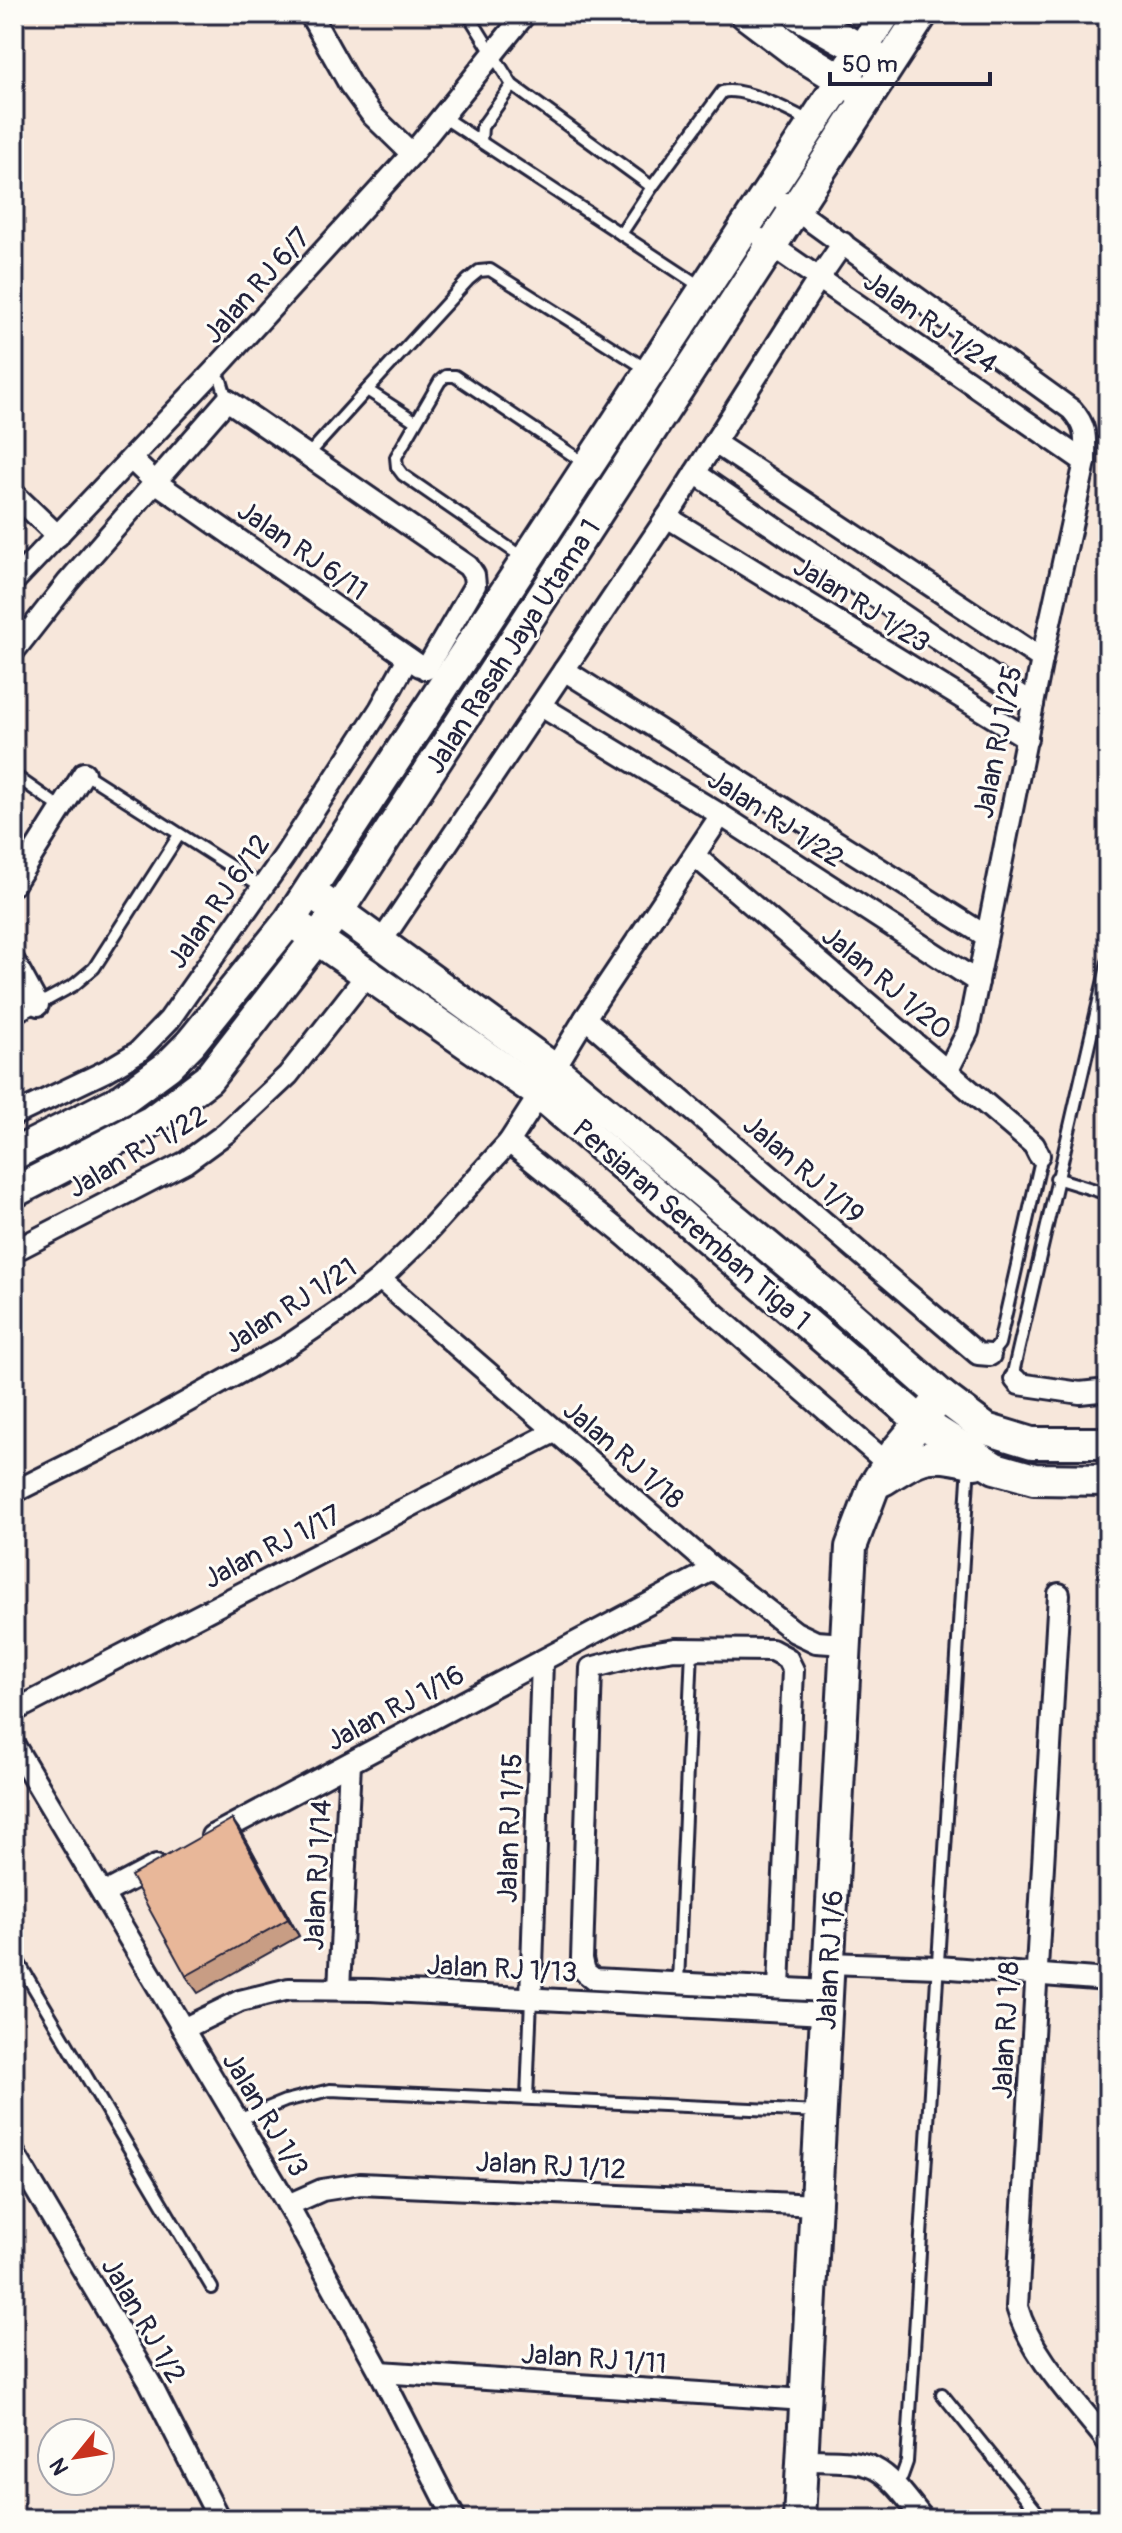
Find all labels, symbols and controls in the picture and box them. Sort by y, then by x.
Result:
scale bar [830,36,990,86]
text: 50 m [842,50,898,79]
street label: Jalan RJ 6/7 [196,221,318,351]
street label: Jalan RJ 1/24 [856,264,1004,382]
street label: Jalan RJ 6/11 [230,494,374,609]
street label: Jalan Rasah Jaya Utama 1 [418,513,609,781]
street label: Jalan RJ 1/23 [786,550,936,661]
street label: Jalan RJ 1/25 [967,663,1030,822]
street label: Jalan RJ 1/22 [701,762,850,876]
street label: Jalan RJ 6/12 [160,828,278,976]
street label: Jalan RJ 1/20 [814,919,958,1048]
street label: Jalan RJ 1/22 [62,1098,214,1206]
street label: Jalan RJ 1/19 [735,1108,871,1232]
street label: Persiaran Seremban Tiga 1 [565,1112,817,1338]
street label: Jalan RJ 1/21 [218,1251,363,1362]
street label: Jalan RJ 1/18 [555,1393,691,1517]
street label: Jalan RJ 1/17 [198,1498,347,1597]
street label: Jalan RJ 1/16 [321,1657,471,1759]
street label: Jalan RJ 1/15 [490,1752,531,1904]
street label: Jalan RJ 1/14 [297,1799,340,1951]
street label: Jalan RJ 1/6 [809,1889,852,2031]
street label: Jalan RJ 1/13 [426,1948,578,1991]
street label: Jalan RJ 1/8 [985,1960,1028,2100]
street label: Jalan RJ 1/3 [214,2046,316,2184]
street label: Jalan RJ 1/12 [475,2145,627,2188]
street label: Jalan RJ 1/2 [93,2252,193,2390]
street label: Jalan RJ 1/11 [520,2337,668,2382]
north arrow [36,2417,116,2497]
text: N [44,2453,75,2480]

